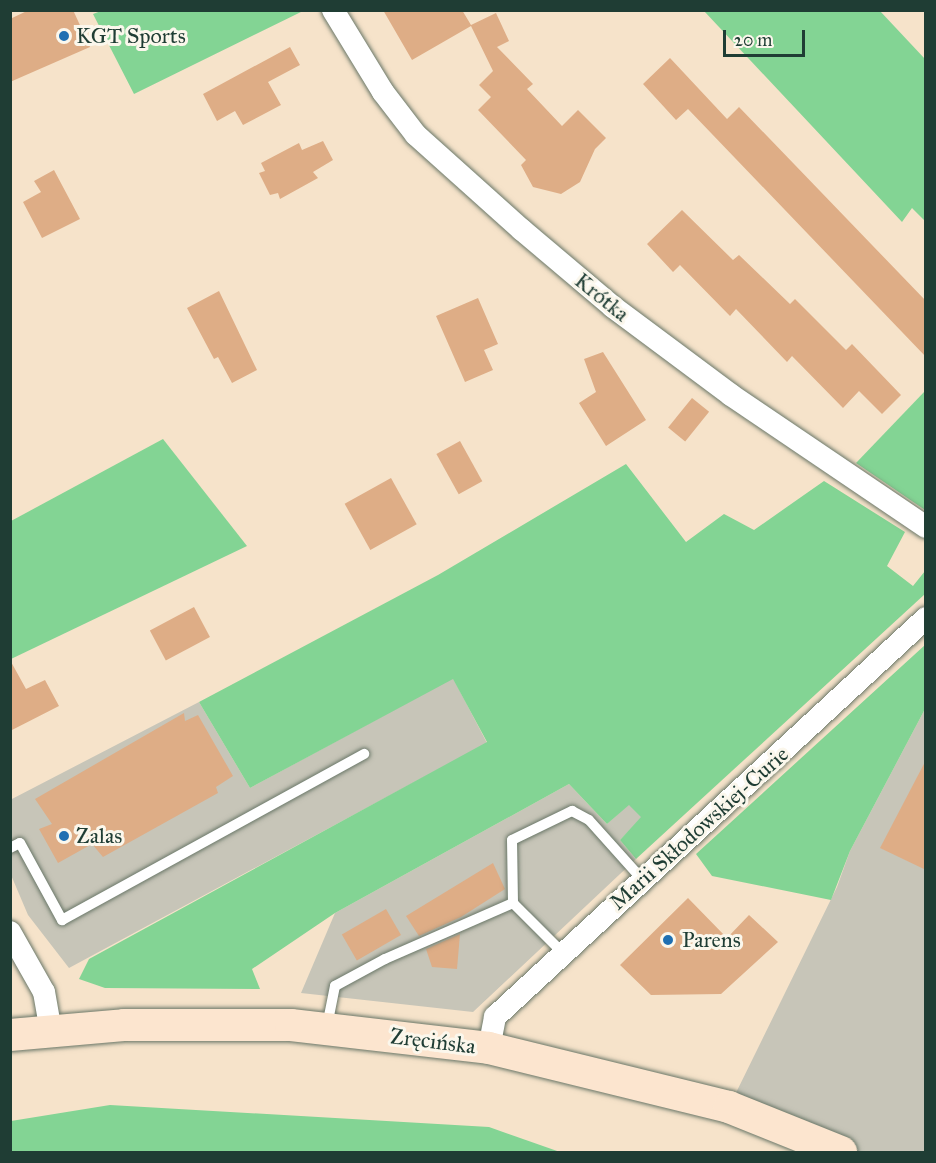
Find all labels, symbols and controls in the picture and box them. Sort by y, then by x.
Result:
scale bar [726,18,808,56]
place label: KGT Sports [76,23,186,49]
marker: KGT Sports [57,29,71,43]
text: 20 m [734,29,772,51]
street label: Krótka [569,267,635,327]
street label: Marii Skłodowskiej-Curie [604,741,794,915]
place label: Zalas [76,823,122,849]
marker: Zalas [57,829,71,843]
place label: Parens [682,927,741,953]
marker: Parens [659,931,677,949]
street label: Zręcińska [389,1023,477,1059]

